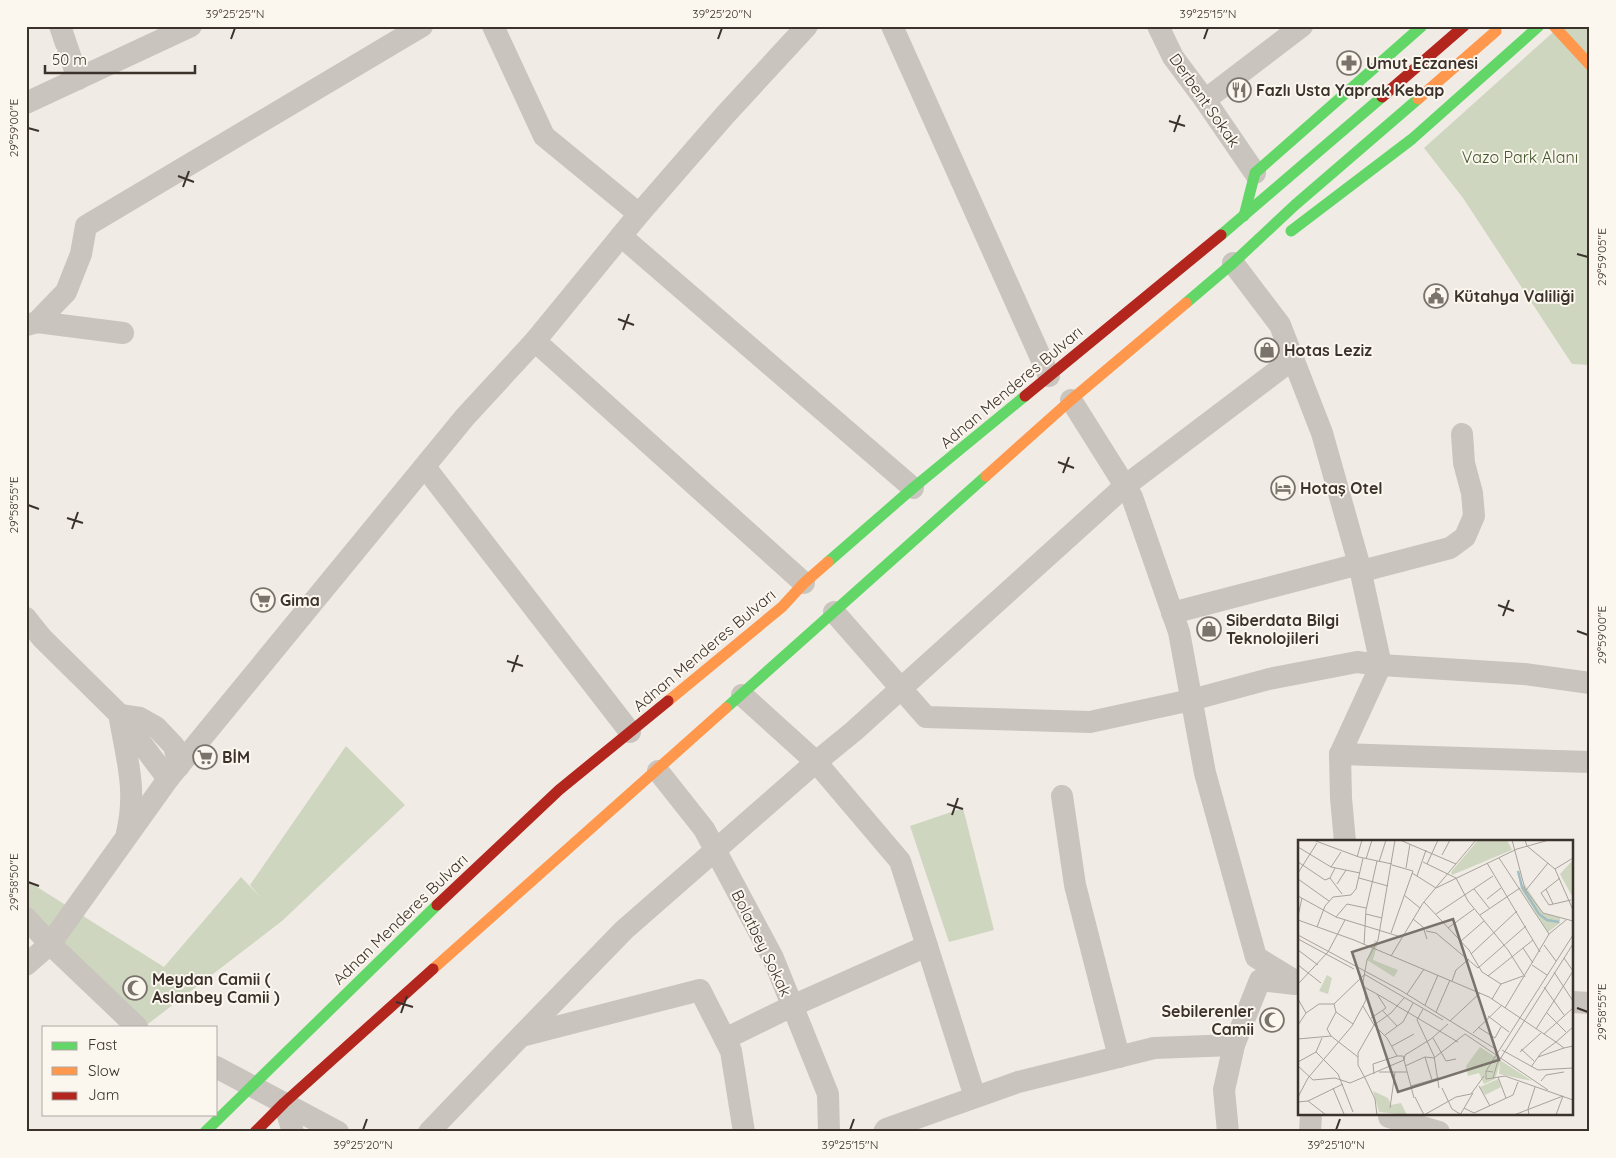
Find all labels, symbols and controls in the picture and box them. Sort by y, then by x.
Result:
text: 39°25'25"N [206,6,265,21]
text: 39°25'20"N [692,6,752,21]
text: 39°25'15"N [1180,6,1236,21]
scale bar [45,42,195,74]
street label: Derbent Sokak [1165,49,1245,151]
text: 50 m [52,50,87,69]
pharmacy icon: Umut Eczanesi [1336,50,1362,76]
place label: Umut Eczanesi [1366,53,1478,73]
restaurant icon: Fazlı Usta Yaprak Kebap [1226,77,1252,103]
place label: Fazlı Usta Yaprak Kebap [1256,80,1444,100]
text: 29°59'00"E [6,99,21,157]
park label: Vazo Park Alanı [1462,147,1578,167]
text: 29°59'05"E [1594,228,1609,286]
public building icon: Kütahya Valiliği [1423,283,1449,309]
place label: Kütahya Valiliği [1454,286,1574,306]
street label: Adnan Menderes Bulvarı [936,321,1086,453]
shop icon: Hotas Leziz [1254,337,1280,363]
place label: Hotas Leziz [1284,340,1372,360]
hotel icon: Hotaş Otel [1270,475,1296,501]
text: 29°58'55"E [6,476,21,534]
place label: Hotaş Otel [1300,478,1383,498]
street label: Adnan Menderes Bulvarı [629,584,779,716]
supermarket icon: Gima [250,587,276,613]
place label: Gima [280,590,320,610]
text: 29°59'00"E [1594,606,1609,664]
place label: Siberdata Bilgi Teknolojileri [1226,610,1339,648]
shop icon: Siberdata Bilgi Teknolojileri [1196,616,1222,642]
supermarket icon: BİM [192,744,218,770]
place label: BİM [222,747,250,767]
inset map [1298,840,1574,1116]
street label: Adnan Menderes Bulvarı [328,849,472,989]
text: 29°58'50"E [6,853,21,911]
street label: Bolatbey Sokak [728,886,796,1000]
place label: Meydan Camii ( Aslanbey Camii ) [152,969,280,1007]
mosque icon: Meydan Camii ( Aslanbey Camii ) [122,975,148,1001]
text: 29°58'55"E [1594,983,1609,1041]
place label: Sebilerenler Camii [1161,1001,1254,1039]
mosque icon: Sebilerenler Camii [1259,1007,1285,1033]
legend [42,1026,218,1116]
text: Fast [88,1035,117,1054]
text: Slow [88,1061,120,1080]
text: Jam [88,1085,119,1104]
text: 39°25'20"N [333,1137,393,1152]
text: 39°25'15"N [822,1137,878,1152]
text: 39°25'10"N [1307,1137,1365,1152]

